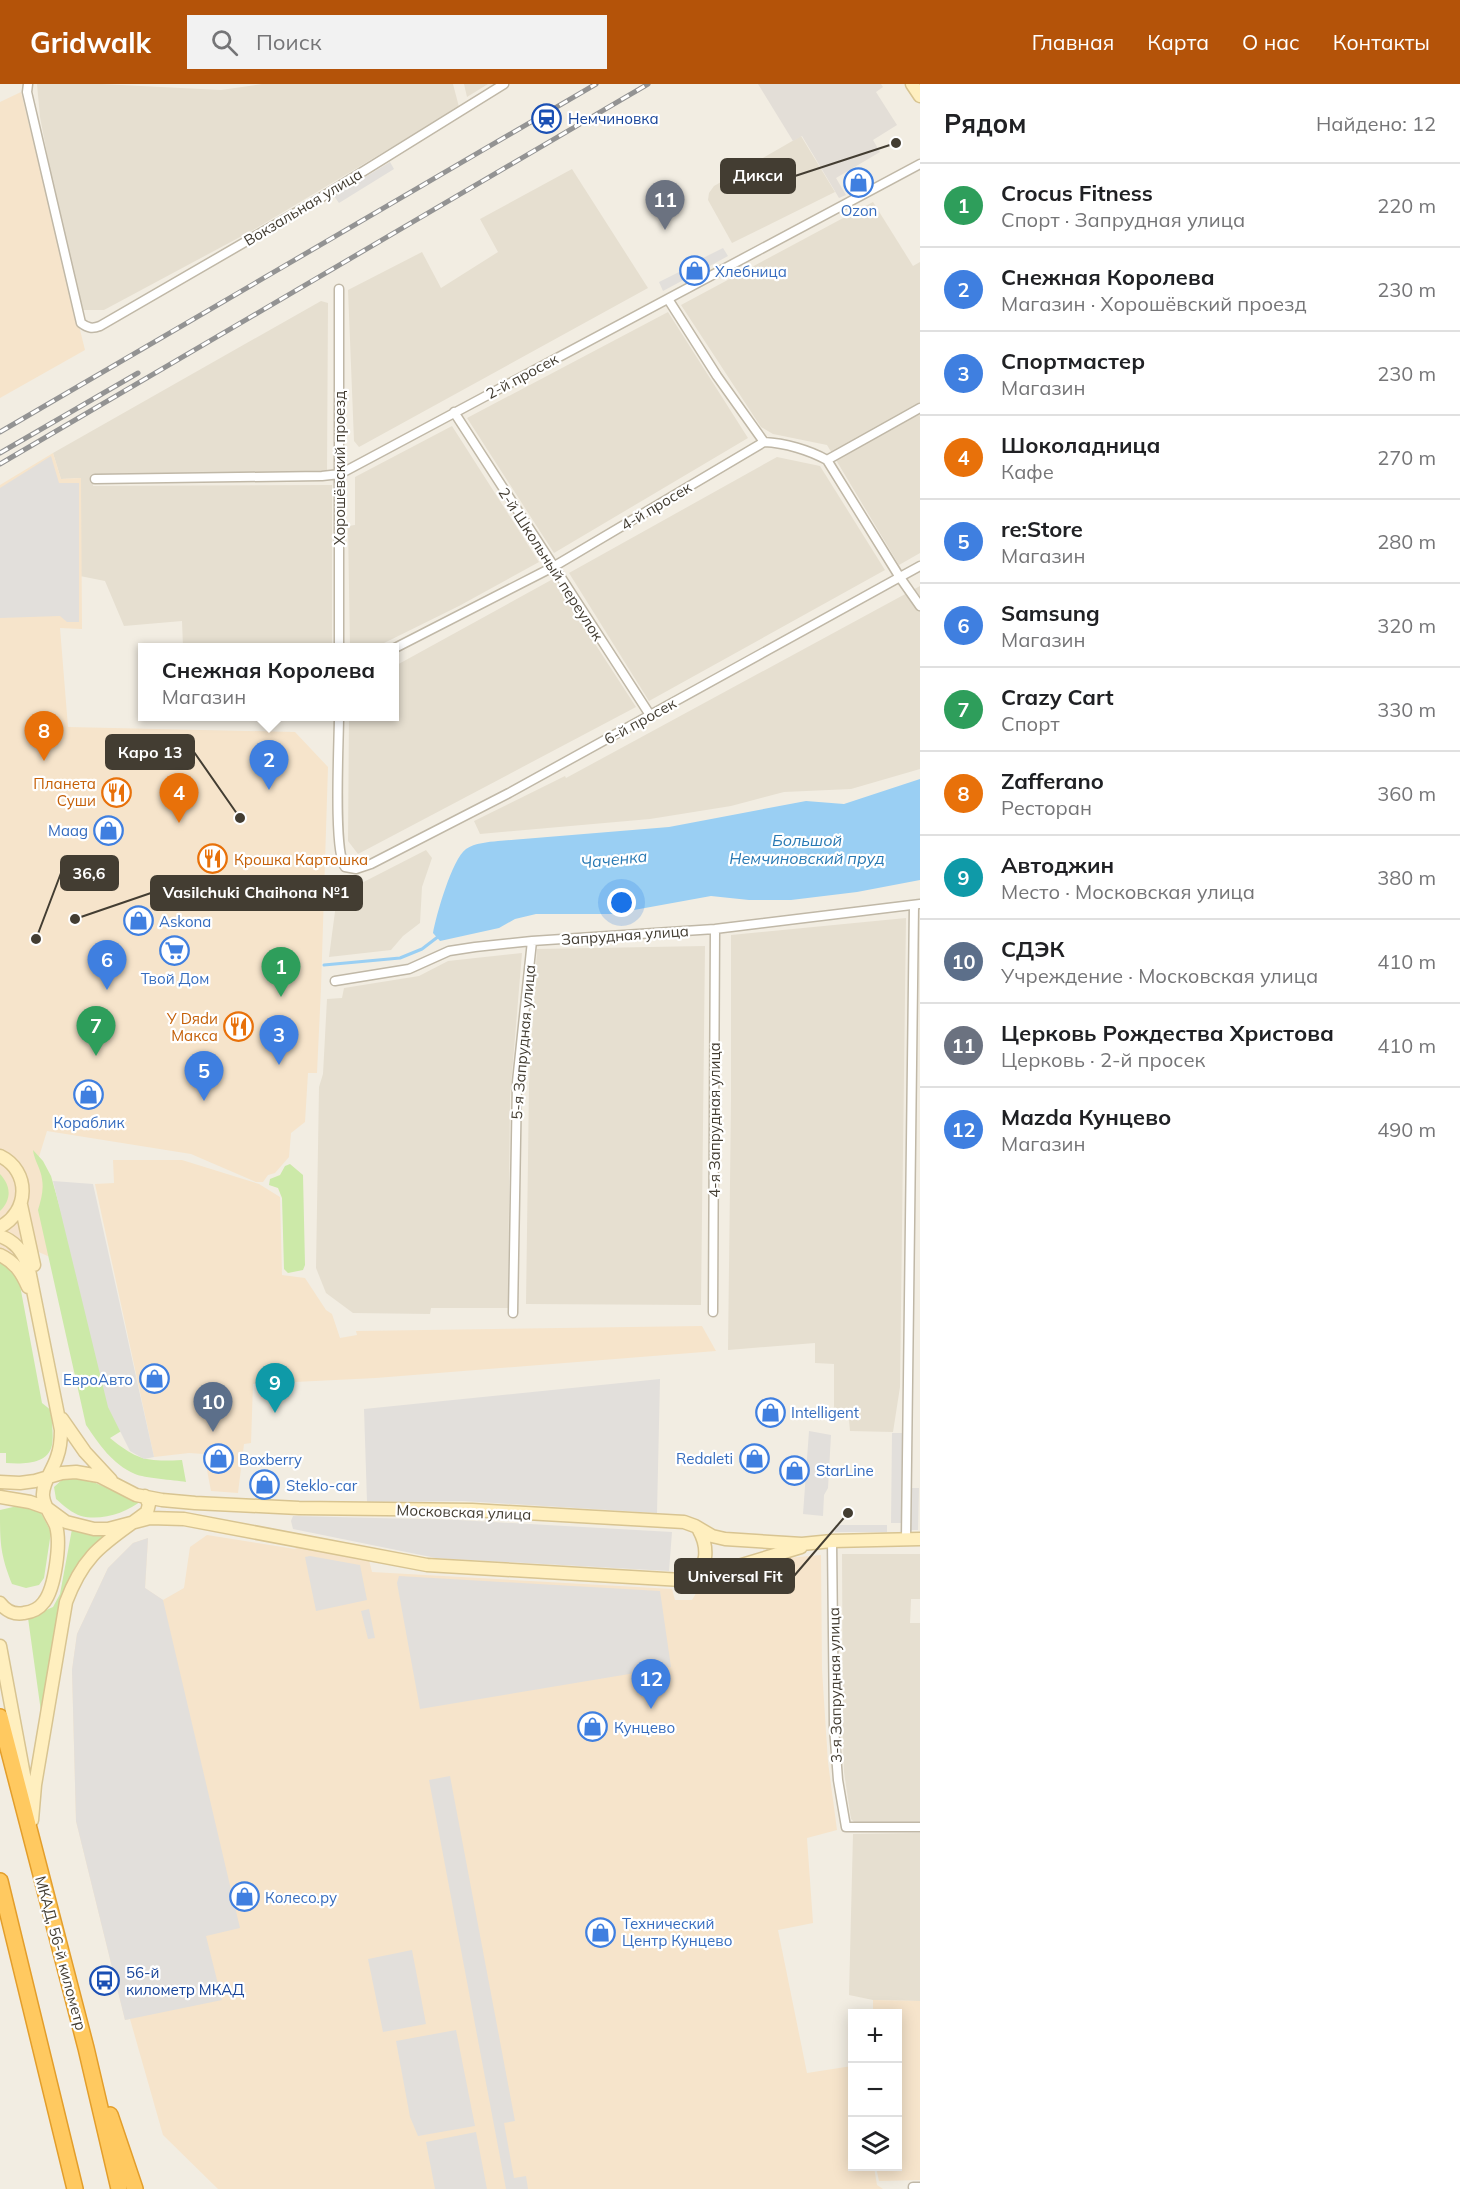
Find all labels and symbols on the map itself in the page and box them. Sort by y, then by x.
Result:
station icon: Немчиновка [531,102,563,134]
place label: Немчиновка [568,109,659,128]
callout: Дикси [721,159,795,193]
street label: Вокзальная улица [240,164,366,250]
text: Дикси [733,165,783,185]
shop icon: Ozon [843,167,875,199]
pin: 11 [646,180,684,230]
place label: Ozon [841,201,877,220]
shop icon: Хлебница [678,255,710,287]
place label: Хлебница [715,262,787,281]
street label: 2-й просек [483,349,562,403]
street label: Хорошёвский проезд [330,391,349,545]
street label: 4-й просек [617,477,696,534]
street label: 2-й Школьный переулок [494,484,608,645]
street label: 6-й просек [601,693,680,748]
pin: 8 [24,712,63,761]
callout: Каро 13 [106,735,194,769]
pin: 2 [250,740,288,790]
text: Каро 13 [118,742,182,762]
place label: Планета Суши [33,774,96,810]
pin: 4 [160,774,198,823]
restaurant icon: Планета Суши [101,776,133,808]
shop icon: Maag [93,814,125,846]
place label: Maag [48,821,88,840]
water label: Большой Немчиновский пруд [729,830,885,868]
restaurant icon: Крошка Картошка [197,843,229,875]
water label: Чаченка [580,846,648,872]
place label: Крошка Картошка [234,850,368,869]
callout: 36,6 [61,856,118,890]
text: 36,6 [73,863,106,883]
callout: Vasilchuki Chaihona №1 [151,876,362,910]
text: Vasilchuki Chaihona №1 [162,882,349,902]
your location [607,888,636,917]
shop icon: Askona [122,905,154,937]
place label: Askona [159,912,211,931]
street label: Запрудная улица [561,921,689,949]
supermarket icon: Твой Дом [159,935,191,967]
pin: 6 [88,940,126,990]
pin: 1 [262,948,300,997]
street label: 5-я Запрудная улица [507,964,539,1120]
place label: Твой Дом [141,969,209,988]
pin: 7 [76,1006,116,1056]
place label: У Dяdи Макса [166,1009,218,1045]
restaurant icon: У Dяdи Макса [223,1011,255,1043]
pin: 3 [260,1016,298,1065]
street label: 4-я Запрудная улица [705,1042,724,1198]
pin: 5 [184,1052,224,1101]
shop icon: Кораблик [73,1079,105,1111]
place label: Кораблик [53,1113,126,1132]
shop icon: ЕвроАвто [138,1363,170,1395]
pin: 9 [256,1364,294,1413]
place label: ЕвроАвто [63,1370,133,1389]
pin: 10 [194,1382,232,1432]
shop icon: Intelligent [754,1396,786,1428]
place label: Intelligent [791,1403,859,1422]
shop icon: Redaleti [738,1442,770,1474]
shop icon: Boxberry [202,1443,234,1475]
place label: Redaleti [676,1449,733,1468]
place label: Boxberry [239,1450,302,1469]
shop icon: StarLine [779,1454,811,1486]
place label: StarLine [816,1461,874,1480]
shop icon: Steklo-car [249,1469,281,1501]
place label: Steklo-car [286,1476,358,1495]
street label: Московская улица [396,1500,532,1524]
callout: Universal Fit [675,1559,794,1593]
text: Universal Fit [687,1566,783,1586]
street label: 3-я Запрудная улица [824,1607,846,1763]
pin: 12 [632,1660,670,1709]
shop icon: Кунцево [577,1711,609,1743]
place label: Кунцево [614,1718,675,1737]
street label: МКАД, 56-й километр [31,1874,91,2032]
shop icon: Колесо.ру [228,1881,260,1913]
place label: Колесо.ру [265,1888,337,1907]
place label: Технический Центр Кунцево [622,1914,732,1950]
shop icon: Технический Центр Кунцево [585,1916,617,1948]
place label: 56-й километр МКАД [126,1963,244,1999]
bus stop icon: 56-й километр МКАД [89,1965,121,1997]

